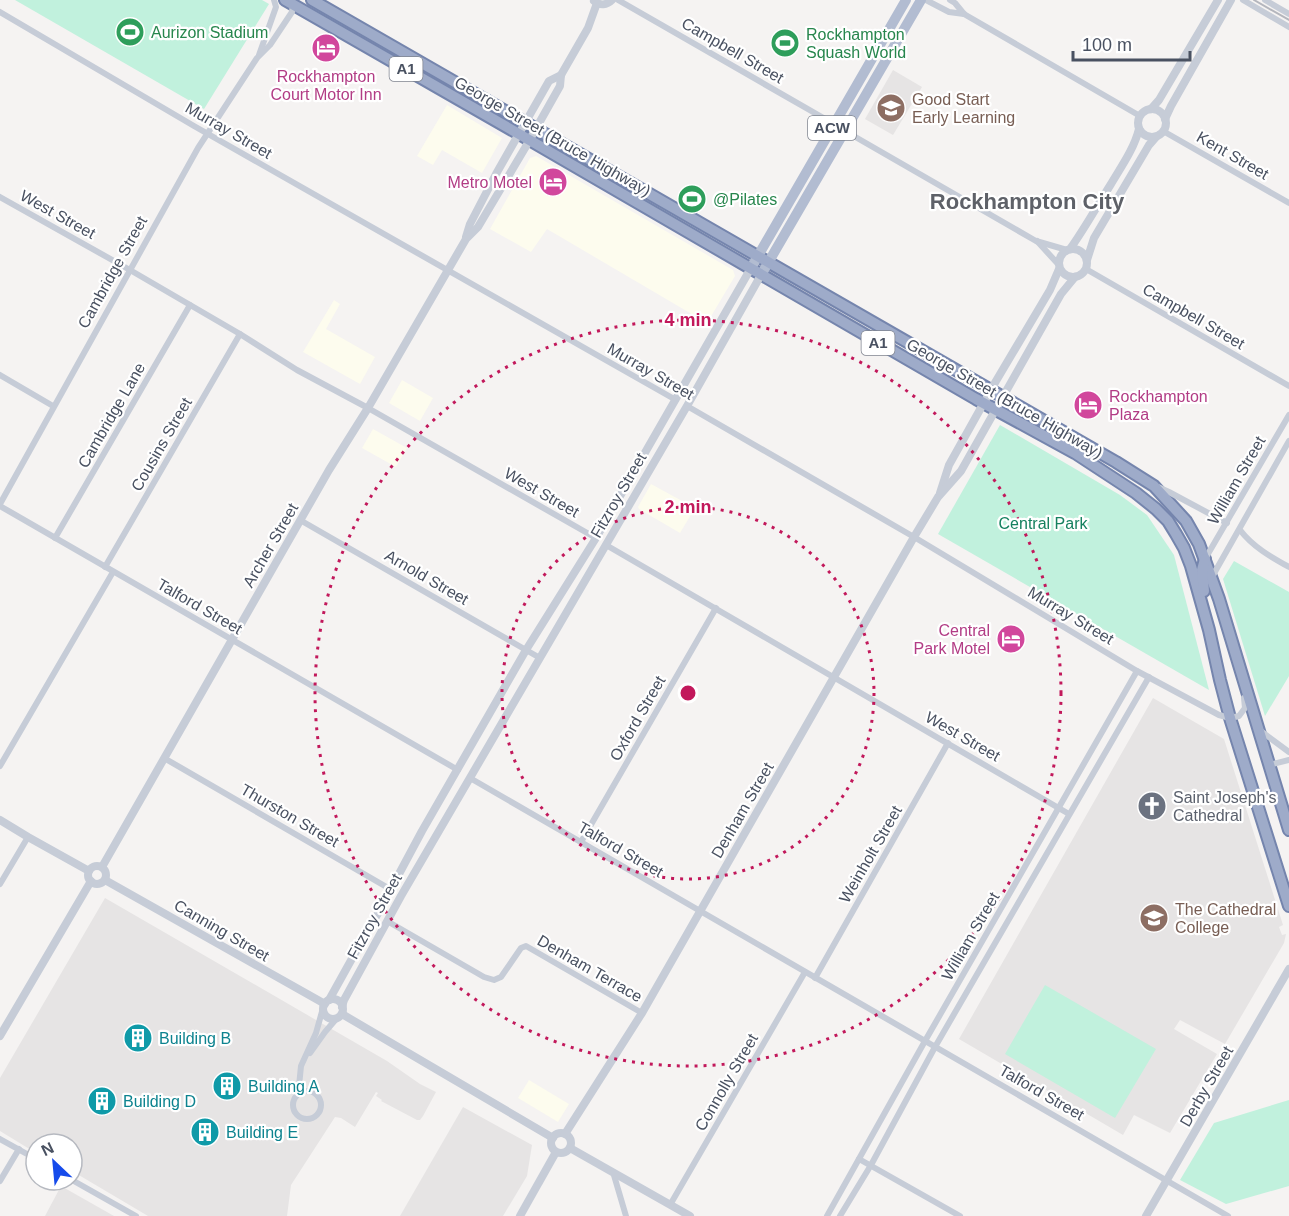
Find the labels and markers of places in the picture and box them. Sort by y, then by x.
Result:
sports icon: Aurizon Stadium [114,16,146,48]
place label: Aurizon Stadium [151,24,268,41]
place label: Rockhampton Squash World [806,26,906,61]
sports icon: Rockhampton Squash World [769,27,801,59]
hotel icon: Rockhampton Court Motor Inn [310,32,342,64]
place label: Rockhampton Court Motor Inn [270,68,382,103]
place label: Good Start Early Learning [912,91,1015,126]
school or university icon: Good Start Early Learning [875,92,907,124]
hotel icon: Metro Motel [537,166,569,198]
place label: Metro Motel [448,174,532,191]
sports icon: @Pilates [676,183,708,215]
place label: @Pilates [713,191,777,208]
place label: Rockhampton Plaza [1109,388,1208,423]
hotel icon: Rockhampton Plaza [1072,389,1104,421]
place label: Central Park Motel [914,622,990,657]
hotel icon: Central Park Motel [995,623,1027,655]
centre of rings [678,683,698,703]
place label: Saint Joseph's Cathedral [1173,789,1277,824]
church icon: Saint Joseph's Cathedral [1136,790,1168,822]
place label: The Cathedral College [1175,901,1276,936]
school or university icon: The Cathedral College [1138,902,1170,934]
building icon: Building B [122,1022,154,1054]
place label: Building B [159,1030,231,1047]
building icon: Building A [211,1070,243,1102]
place label: Building A [248,1078,319,1095]
building icon: Building D [86,1085,118,1117]
place label: Building D [123,1093,196,1110]
building icon: Building E [189,1116,221,1148]
place label: Building E [226,1124,298,1141]

